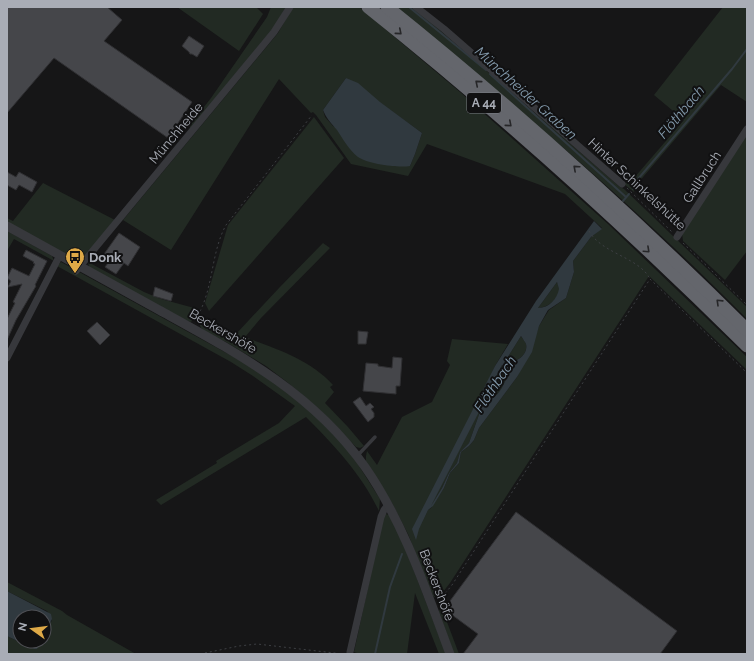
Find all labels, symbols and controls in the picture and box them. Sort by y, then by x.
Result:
one-way arrow [394,27,401,34]
water label: Münchheider Graben [472,43,580,143]
one-way arrow [476,80,483,87]
water label: Flöthbach [654,82,708,142]
road number: A 44 [467,93,501,113]
street label: Münchheide [146,99,206,167]
one-way arrow [504,120,511,127]
street label: Hinter Schinkelshütte [585,135,689,233]
street label: Gallbruch [680,148,724,206]
one-way arrow [573,166,581,173]
one-way arrow [642,245,650,252]
bus stop icon: Donk [64,246,86,274]
place label: Donk [89,250,122,265]
one-way arrow [716,299,724,307]
street label: Beckershöfe [187,306,260,357]
water label: Flöthbach [471,353,520,415]
street label: Beckershöfe [416,547,458,623]
north arrow [12,609,52,649]
text: N [15,621,30,632]

